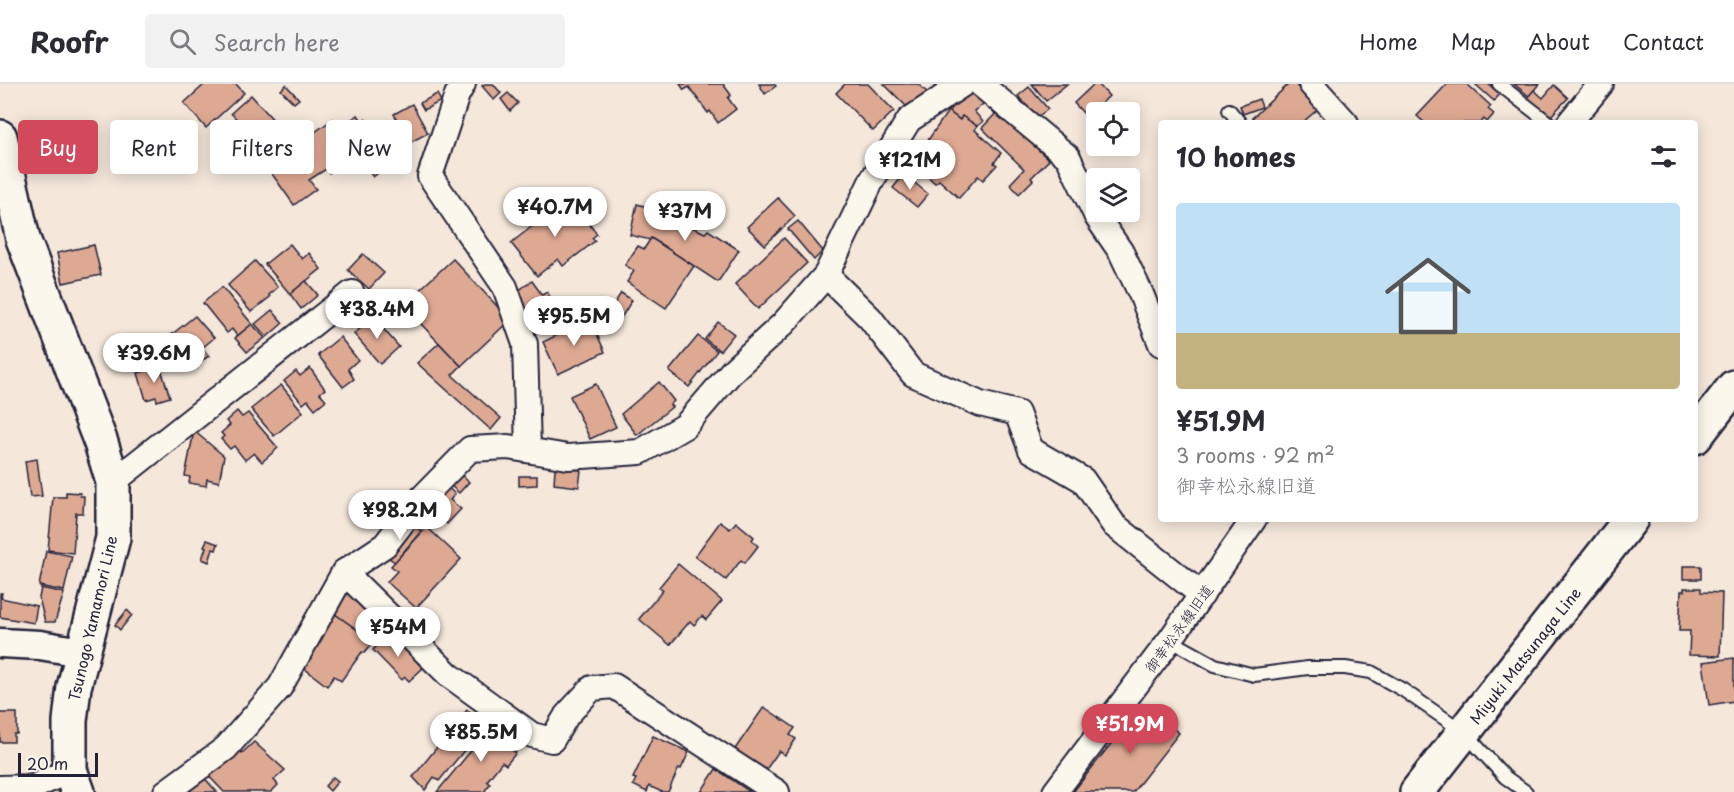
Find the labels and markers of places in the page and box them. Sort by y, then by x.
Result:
pin: ¥121M [868,140,952,191]
pin: ¥40.7M [506,187,604,238]
pin: ¥37M [649,191,721,242]
pin: ¥38.4M [328,289,426,340]
pin: ¥95.5M [525,296,623,347]
pin: ¥39.6M [105,333,203,384]
pin: ¥98.2M [351,490,449,541]
pin: ¥54M [362,607,434,658]
pin: ¥51.9M [1081,704,1179,755]
pin: ¥85.5M [432,712,530,763]

